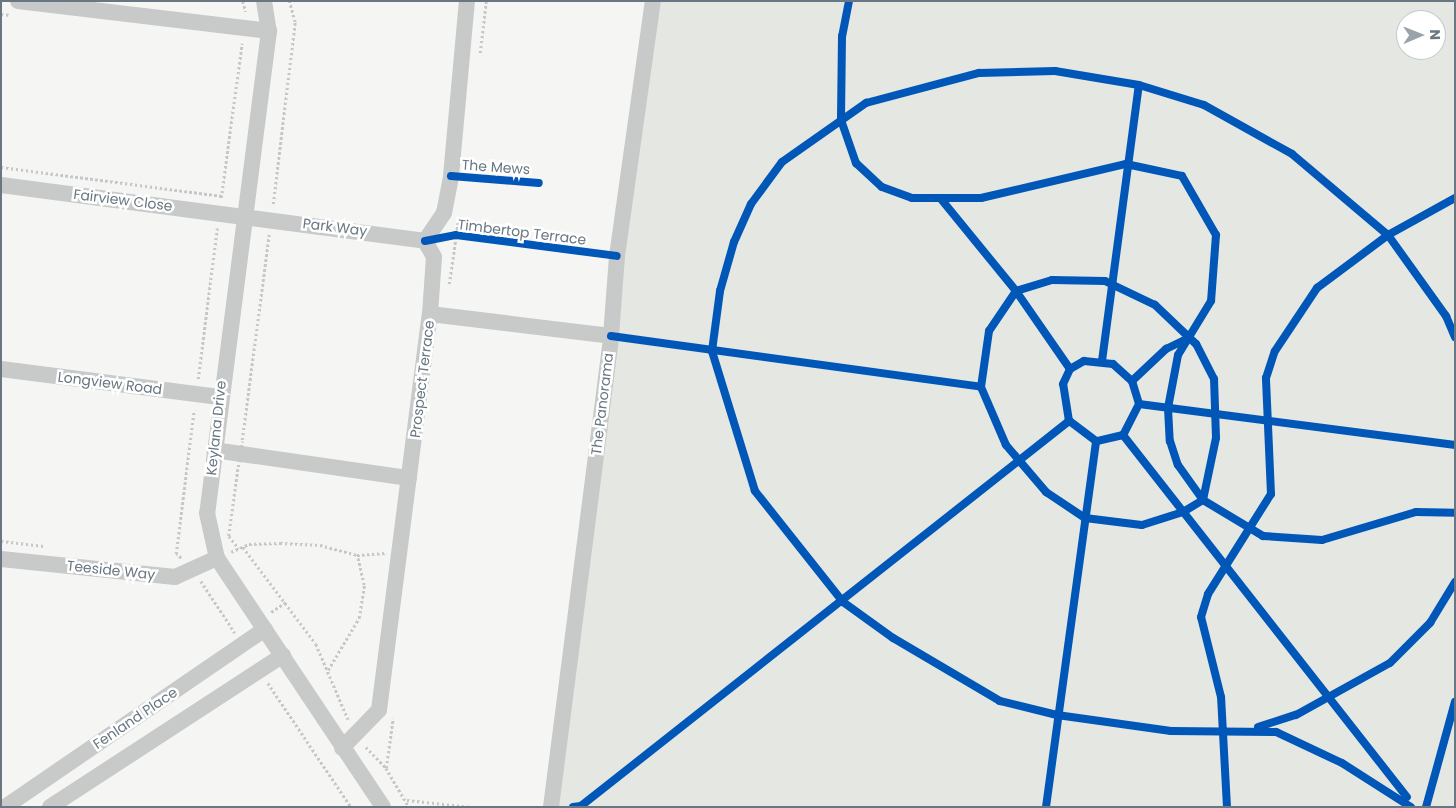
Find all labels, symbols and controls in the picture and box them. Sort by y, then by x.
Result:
north arrow [1396,10,1446,60]
text: N [1425,29,1445,40]
street label: The Mews [461,156,531,178]
street label: Fairview Close [73,186,173,214]
street label: Park Way [302,215,368,239]
street label: Timbertop Terrace [457,216,587,248]
street label: Prospect Terrace [406,319,438,439]
street label: The Panorama [587,352,617,456]
street label: Longview Road [57,368,163,398]
street label: Keylana Drive [203,380,229,476]
street label: Teeside Way [66,557,156,583]
street label: Fenland Place [90,684,180,752]

